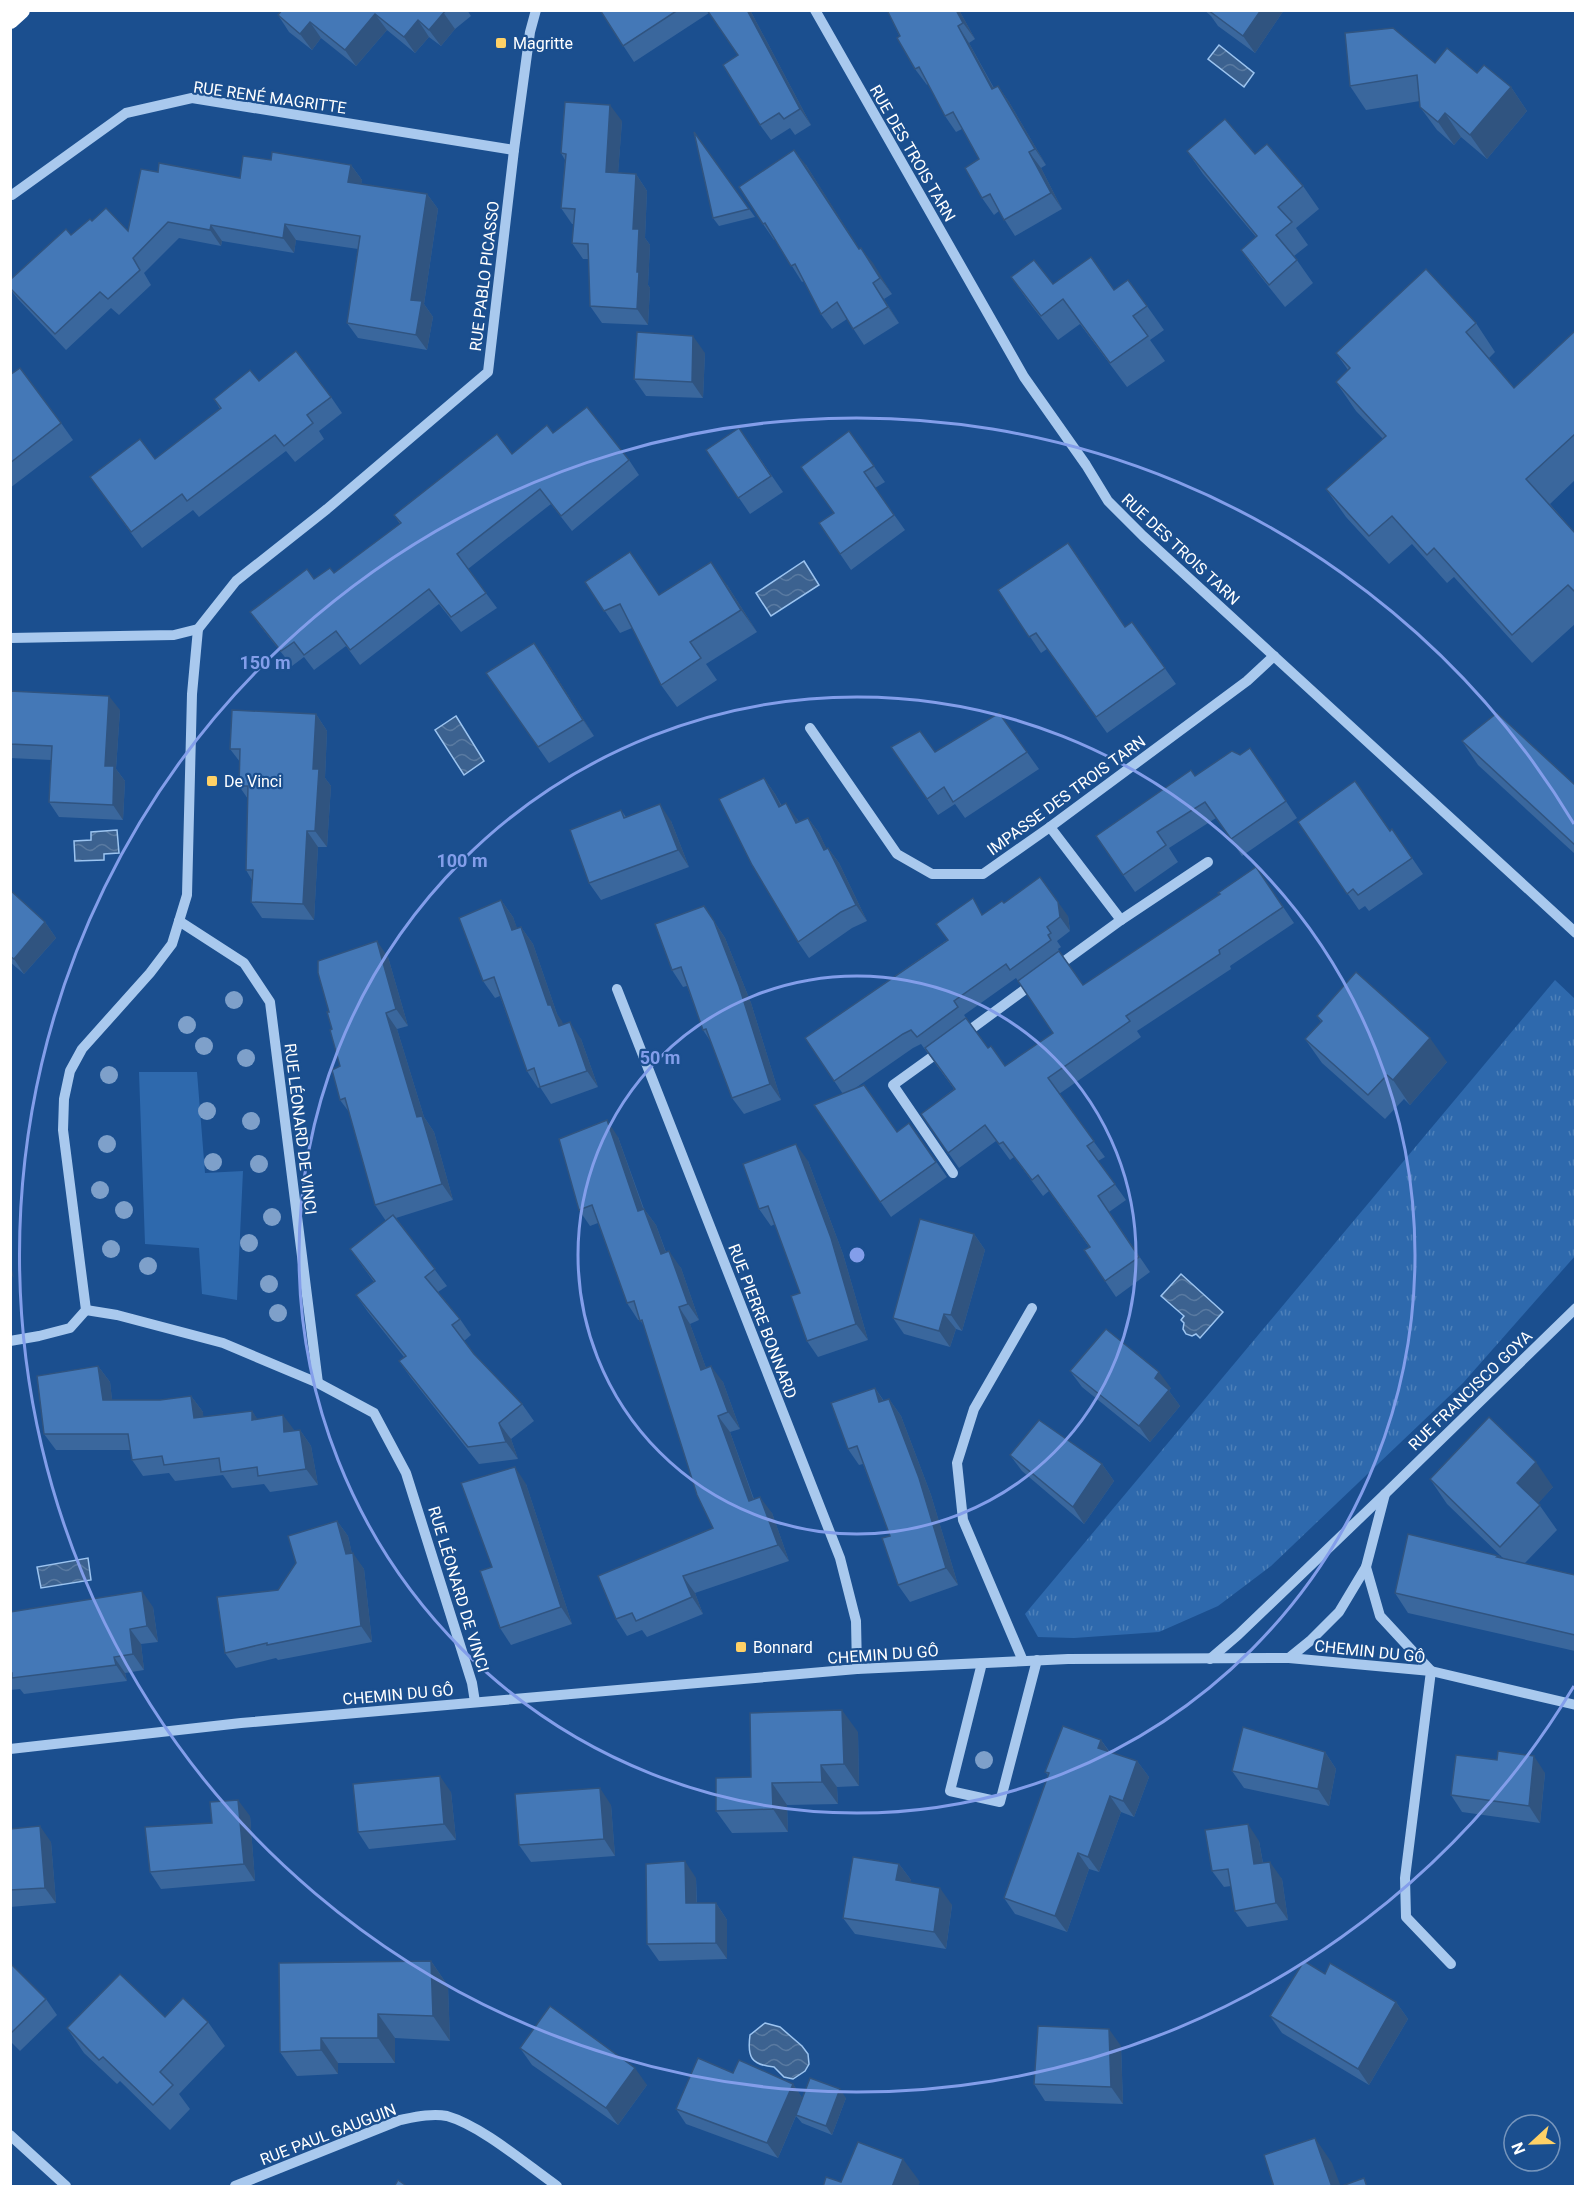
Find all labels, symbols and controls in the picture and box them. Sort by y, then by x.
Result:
place label: Magritte [513,34,573,53]
marker: Magritte [494,36,508,50]
street label: RUE RENÉ MAGRITTE [192,77,348,118]
street label: RUE DES TROIS TARN [866,82,959,225]
street label: RUE PABLO PICASSO [466,200,503,352]
street label: RUE DES TROIS TARN [1118,490,1244,609]
text: 150 m [239,652,291,673]
street label: IMPASSE DES TROIS TARN [983,732,1149,859]
place label: De Vinci [224,772,282,791]
marker: De Vinci [205,774,219,788]
text: 100 m [436,850,488,871]
street label: RUE LÉONARD DE VINCI [281,1042,320,1216]
text: 50 m [640,1047,680,1068]
street label: RUE PIERRE BONNARD [724,1241,801,1401]
centre of rings [847,1245,867,1265]
street label: RUE FRANCISCO GOYA [1405,1326,1536,1454]
street label: RUE LÉONARD DE VINCI [424,1504,493,1674]
street label: CHEMIN DU GÔ [1314,1635,1426,1667]
place label: Bonnard [753,1638,813,1657]
marker: Bonnard [734,1640,748,1654]
street label: CHEMIN DU GÔ [827,1640,939,1668]
street label: CHEMIN DU GÔ [342,1679,454,1709]
street label: RUE PAUL GAUGUIN [257,2100,399,2169]
north arrow [1502,2113,1562,2173]
text: N [1508,2140,1529,2157]

